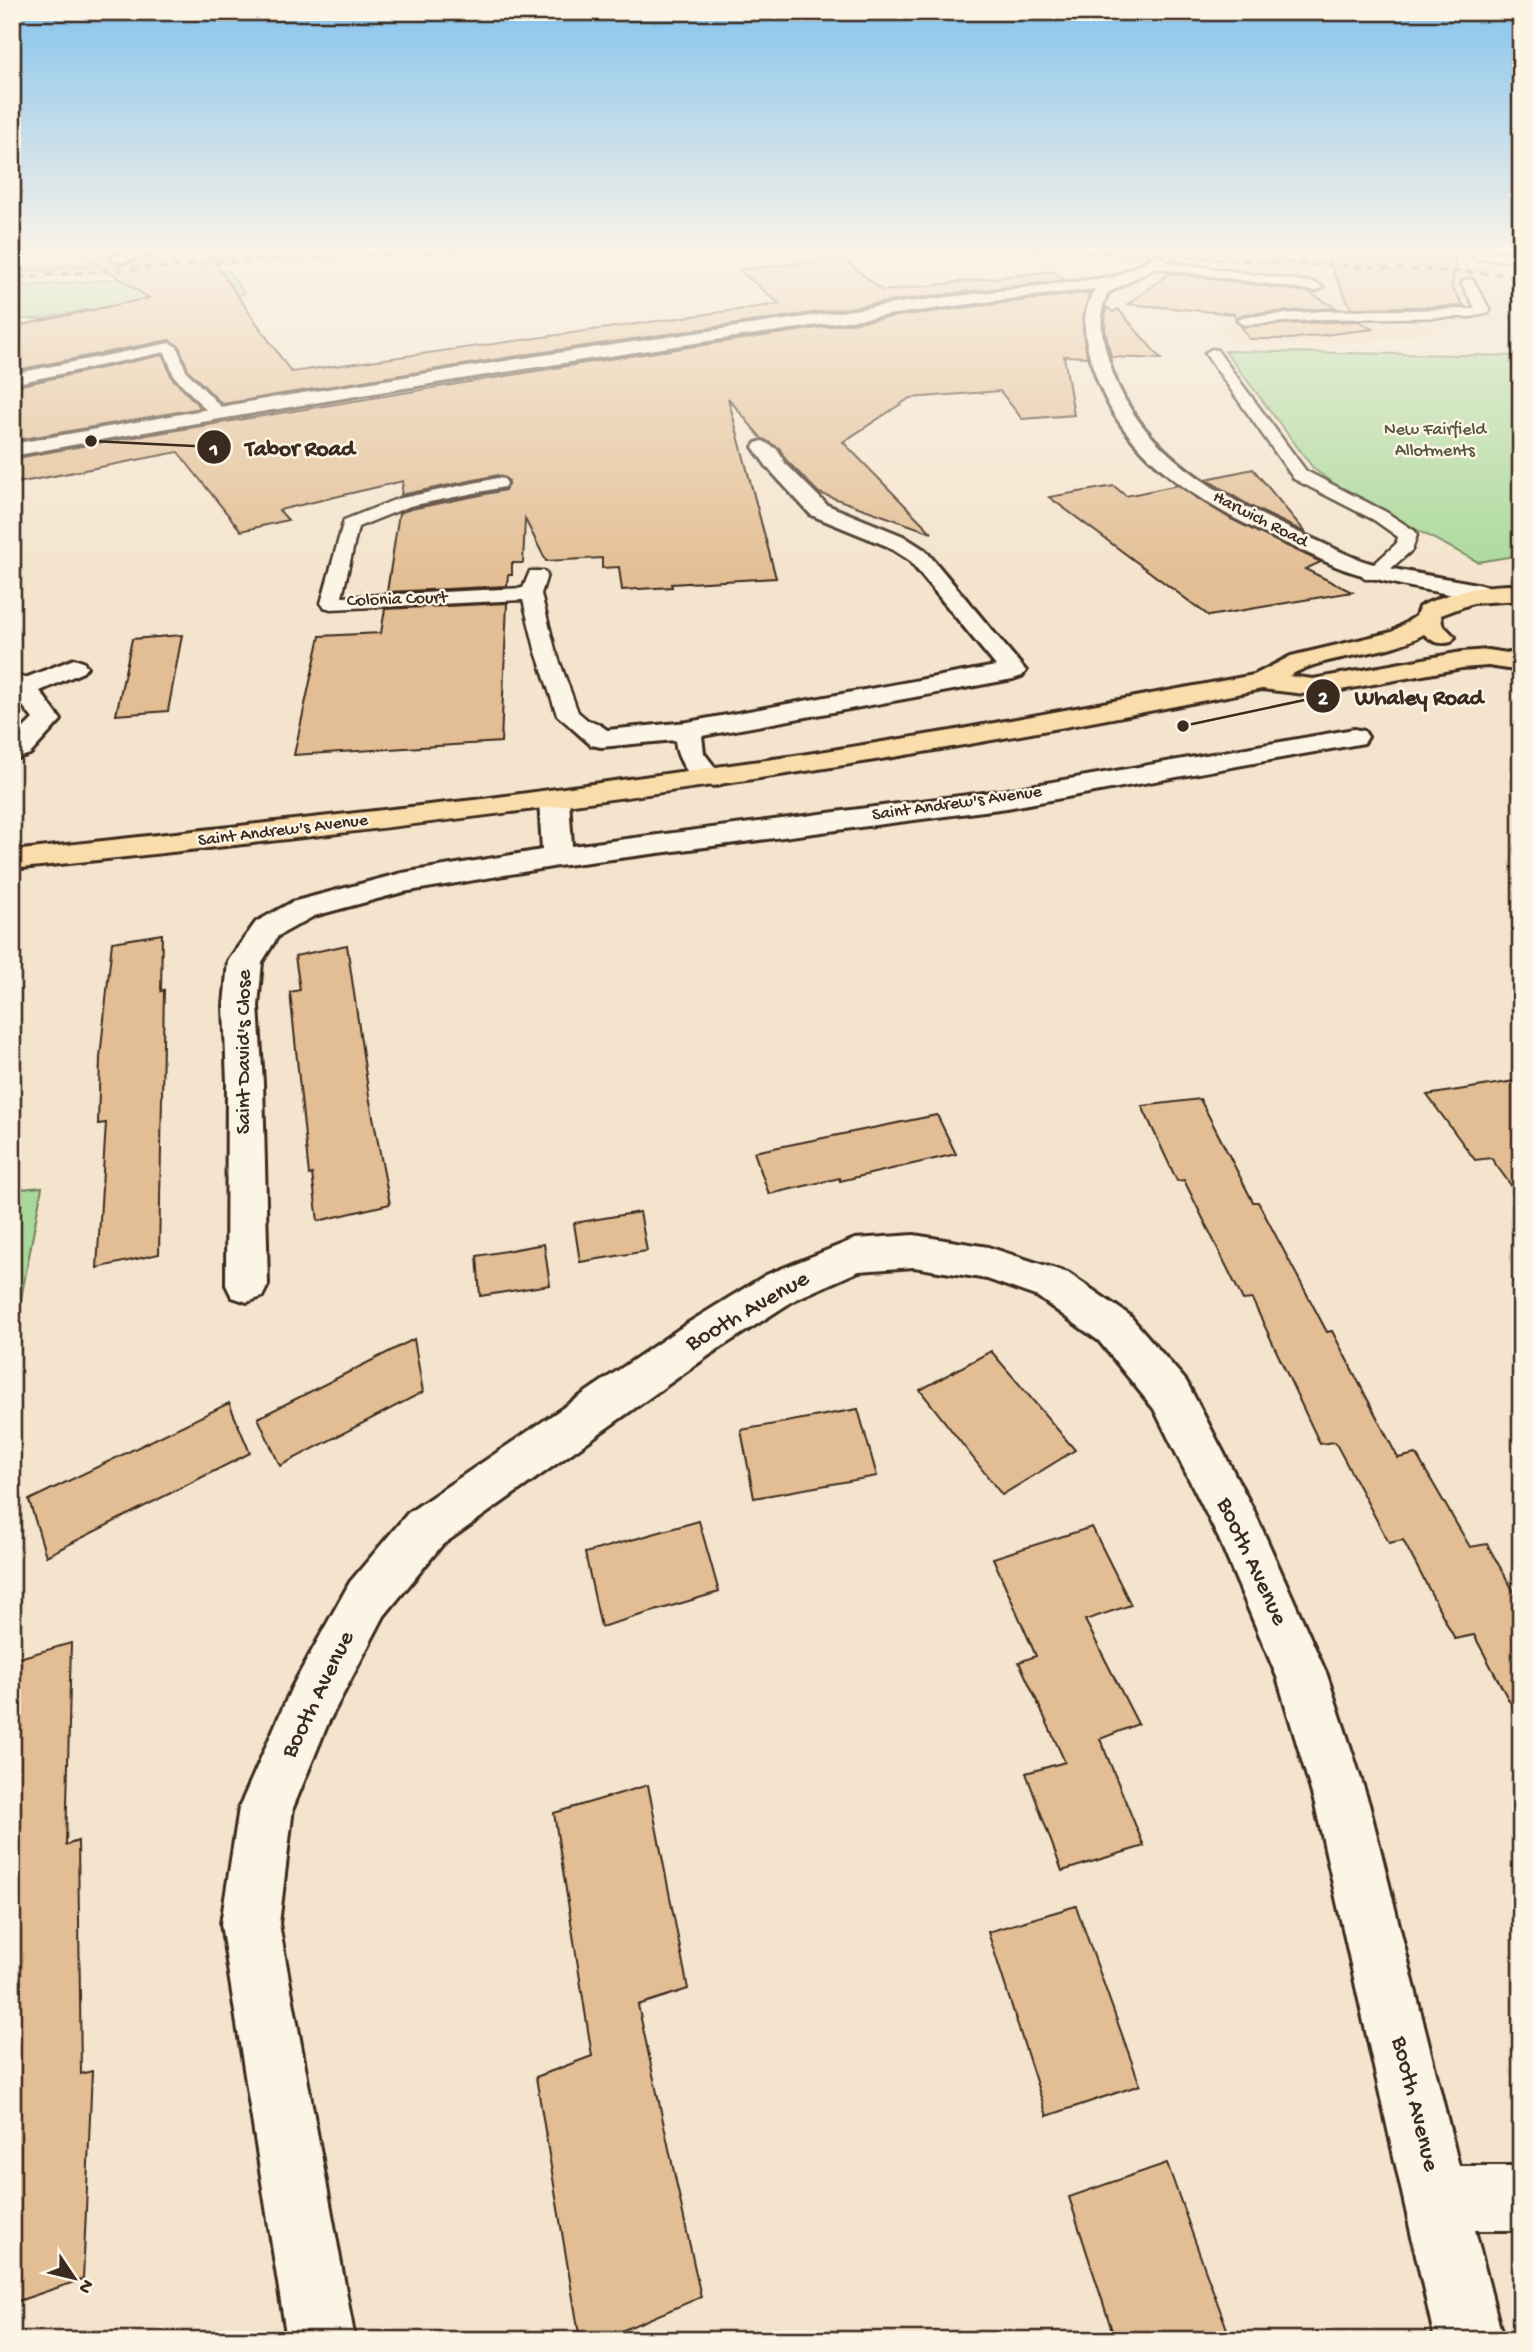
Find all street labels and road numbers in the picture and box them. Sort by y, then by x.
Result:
street label: Harwich Road [1209,487,1312,554]
street label: Colonia Court [346,588,449,612]
street label: Saint Andrew's Avenue [871,782,1044,826]
street label: Saint Andrew's Avenue [197,810,370,852]
street label: Saint David's Close [233,969,258,1134]
street label: Booth Avenue [680,1265,815,1359]
street label: Booth Avenue [1208,1493,1294,1631]
street label: Booth Avenue [275,1626,362,1764]
street label: Booth Avenue [1383,2033,1445,2175]

